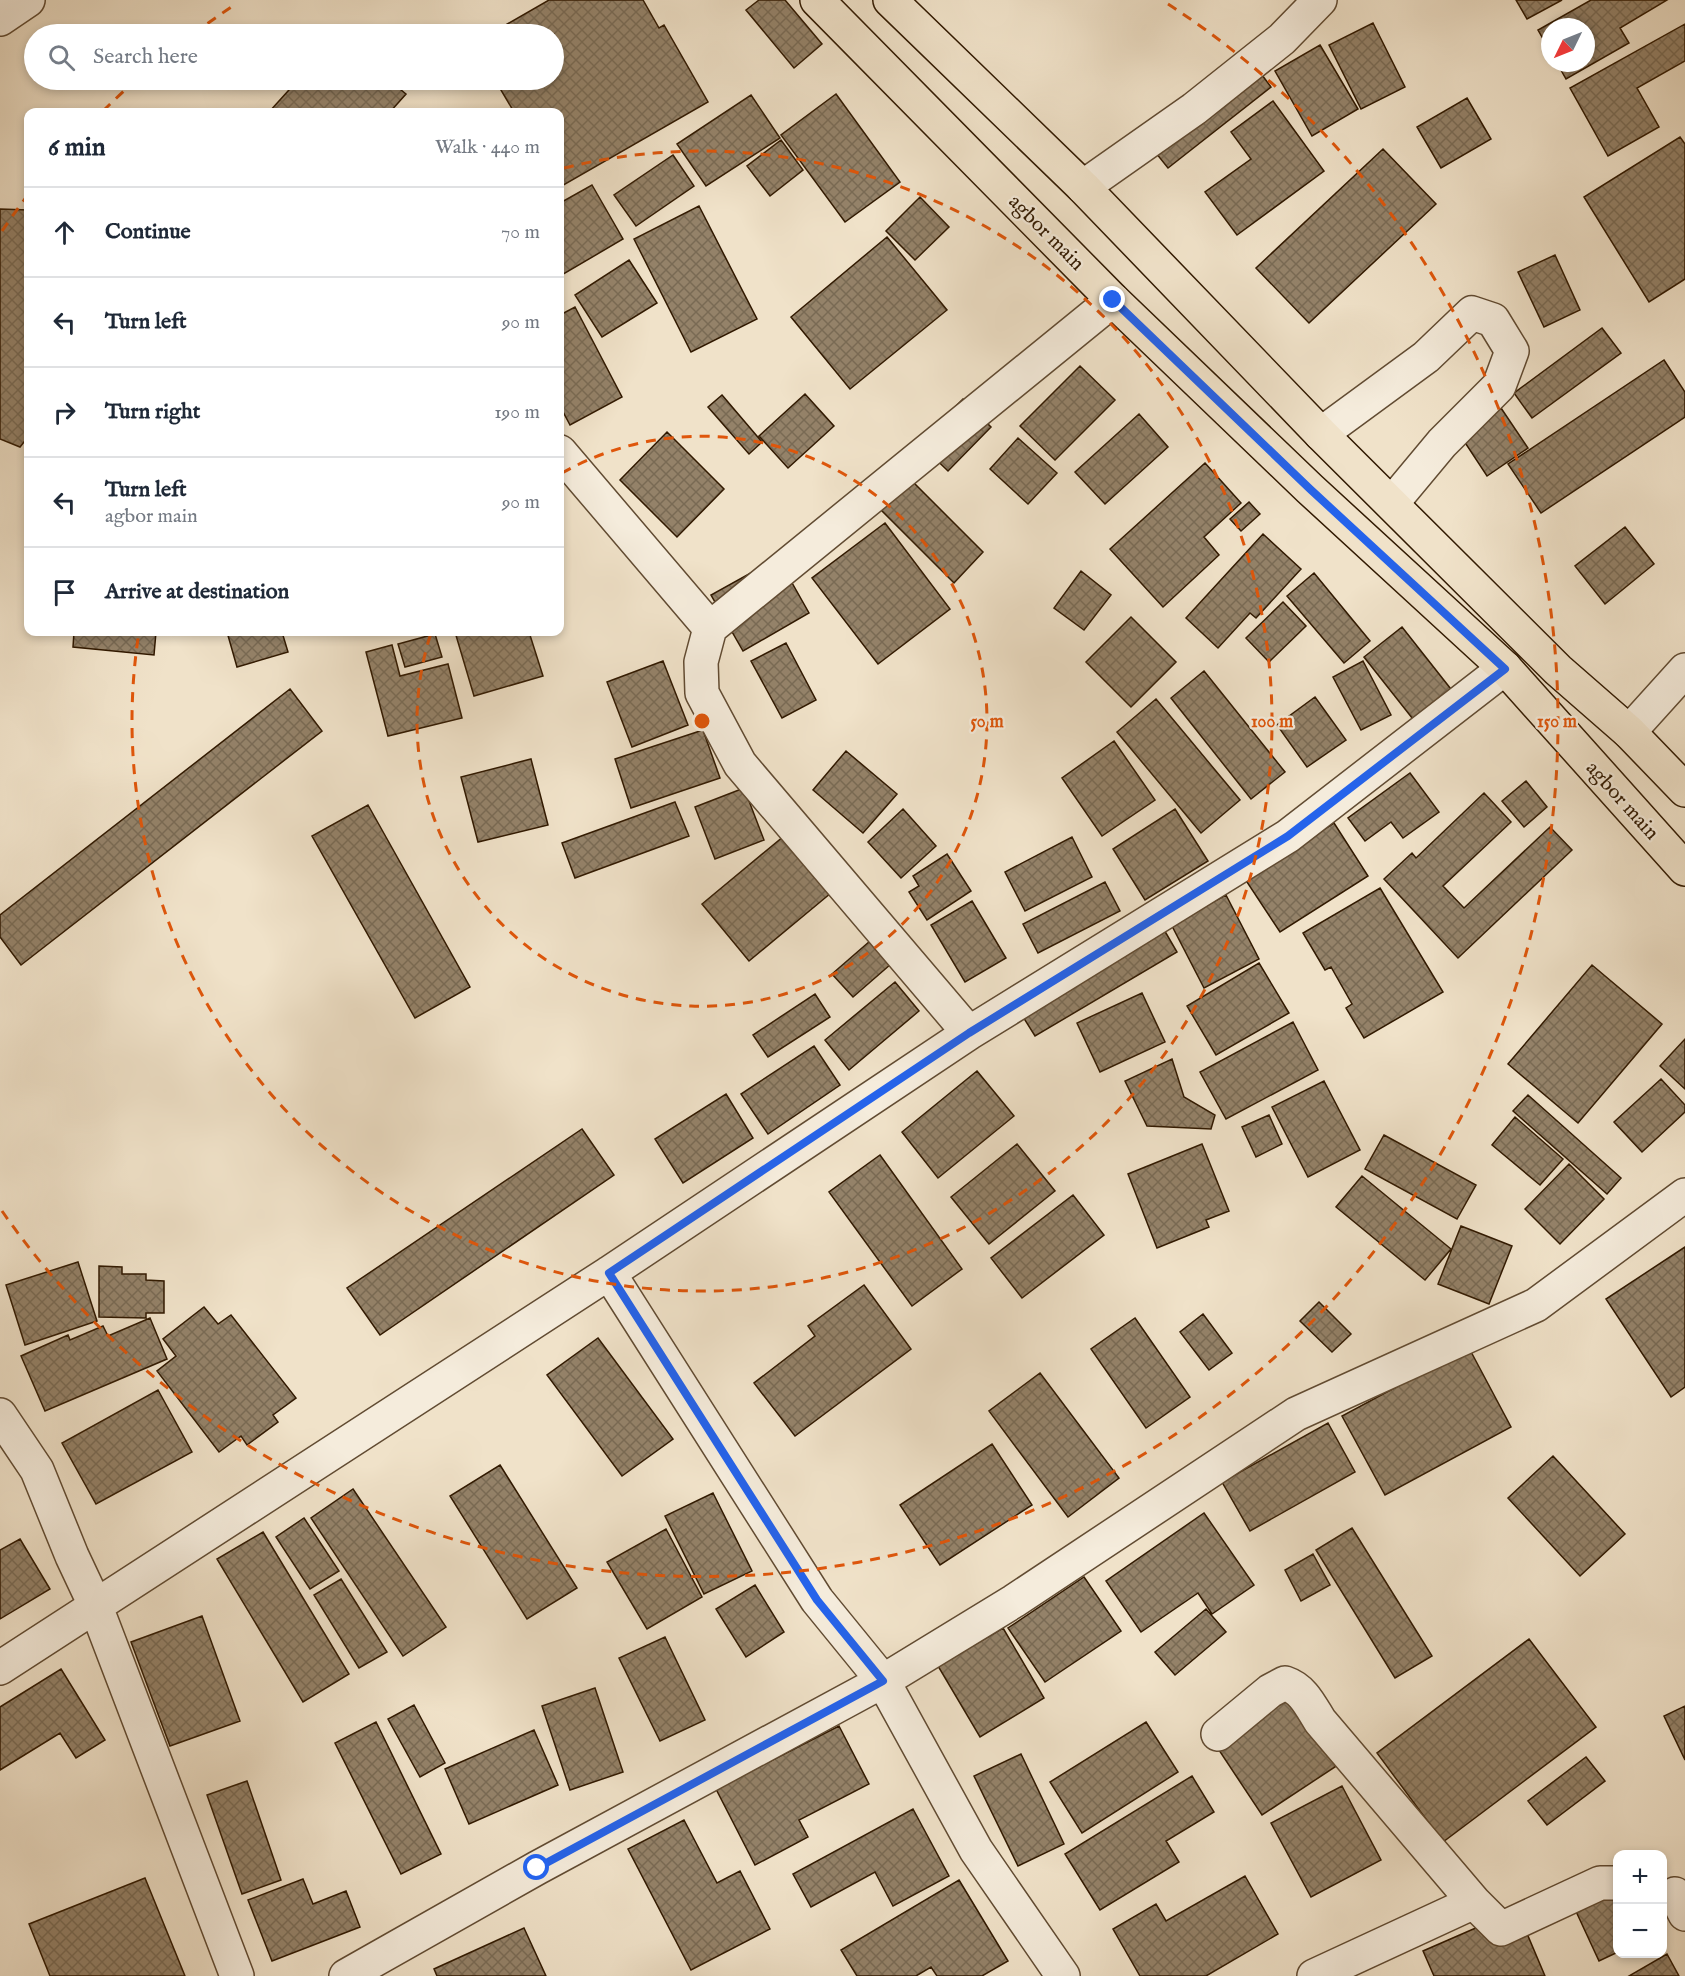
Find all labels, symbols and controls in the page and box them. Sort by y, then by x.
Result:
north arrow [1541,18,1595,72]
search box [24,24,564,90]
icon: search [45,41,78,74]
text: Search here [93,43,198,71]
text: 6 min [48,131,106,164]
text: Walk · 440 m [435,135,540,160]
street label: agbor main [1002,189,1090,277]
icon: ahead [48,216,81,249]
text: Continue [105,218,191,246]
text: 70 m [501,220,540,245]
route end [1099,286,1125,312]
icon: left [48,306,81,339]
text: Turn left [105,308,187,336]
text: 90 m [502,310,540,335]
icon: right [48,396,81,429]
text: Turn right [105,398,200,426]
text: 190 m [494,400,540,425]
text: Turn left [105,476,187,504]
icon: left [48,486,81,519]
text: 90 m [502,490,540,515]
text: agbor main [105,504,198,529]
icon: arrive [48,576,81,609]
text: Arrive at destination [105,578,289,606]
centre of rings [692,711,712,731]
text: 50 m [970,711,1004,734]
text: 100 m [1251,711,1293,734]
text: 150 m [1537,711,1577,734]
street label: agbor main [1579,756,1664,846]
map controls [1613,1850,1667,1958]
button: + [1613,1850,1667,1904]
route start [523,1854,549,1880]
button: − [1613,1904,1667,1958]

